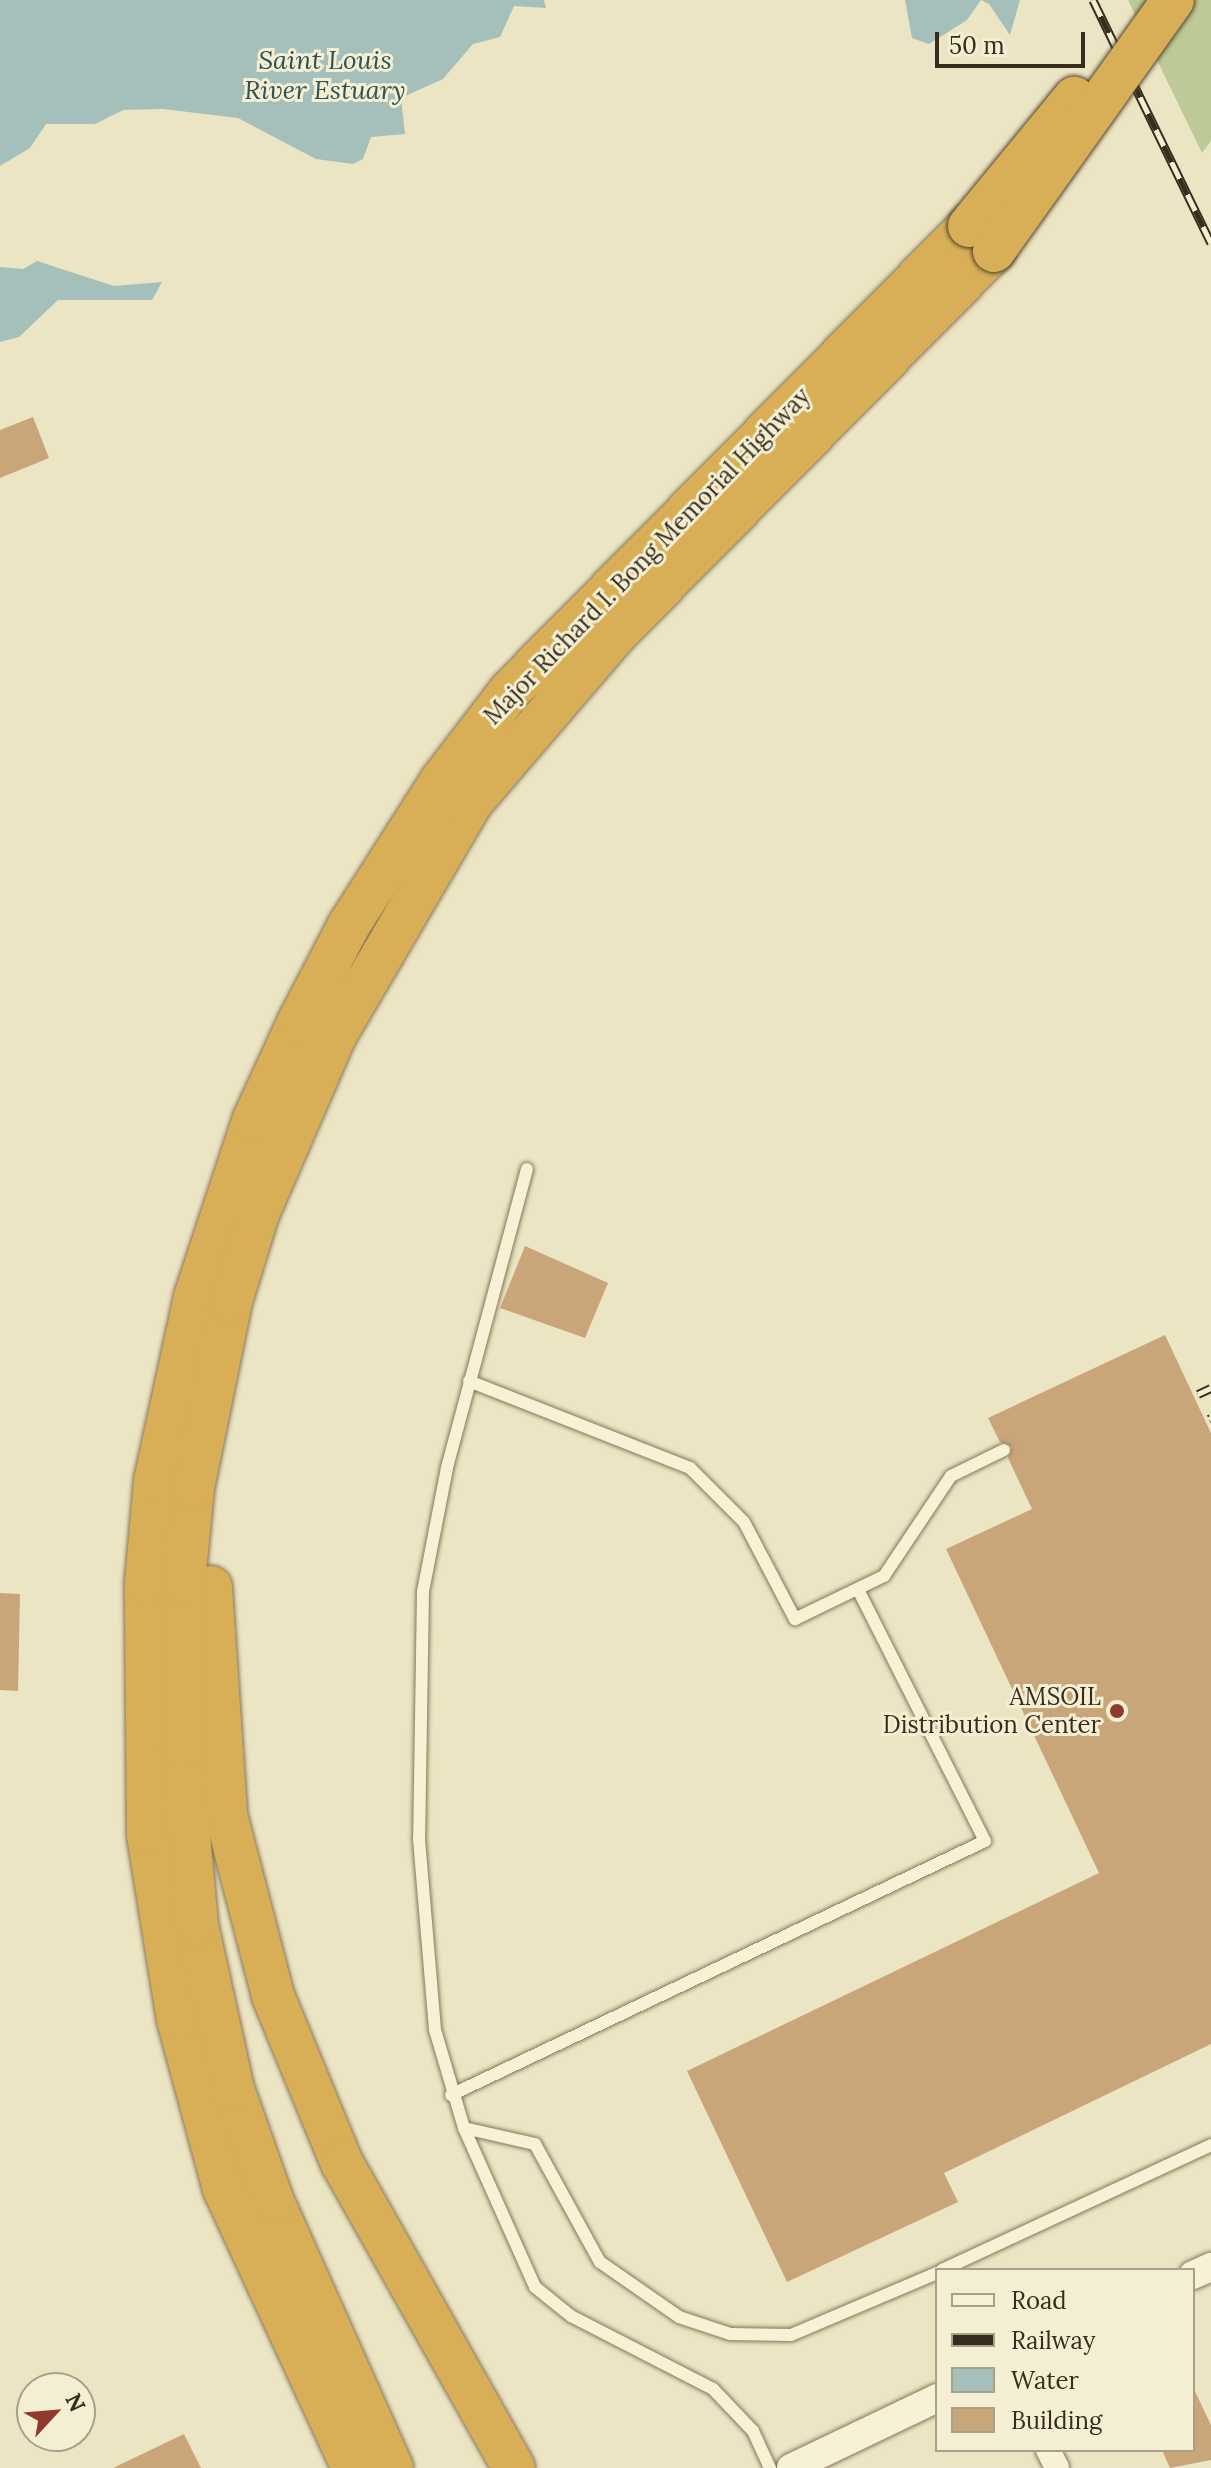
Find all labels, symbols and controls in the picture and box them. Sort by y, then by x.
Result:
scale bar [939,16,1089,66]
text: 50 m [949,30,1005,61]
water label: Saint Louis River Estuary [244,44,406,106]
street label: Major Richard I. Bong Memorial Highway [478,382,816,730]
place label: AMSOIL Distribution Center [883,1683,1101,1739]
marker: AMSOIL Distribution Center [1108,1702,1126,1720]
legend [935,2268,1195,2452]
text: Road [1011,2285,1067,2316]
text: Railway [1011,2325,1095,2356]
text: Water [1011,2365,1079,2396]
north arrow [16,2372,96,2452]
text: N [59,2389,92,2416]
text: Building [1011,2405,1102,2436]

